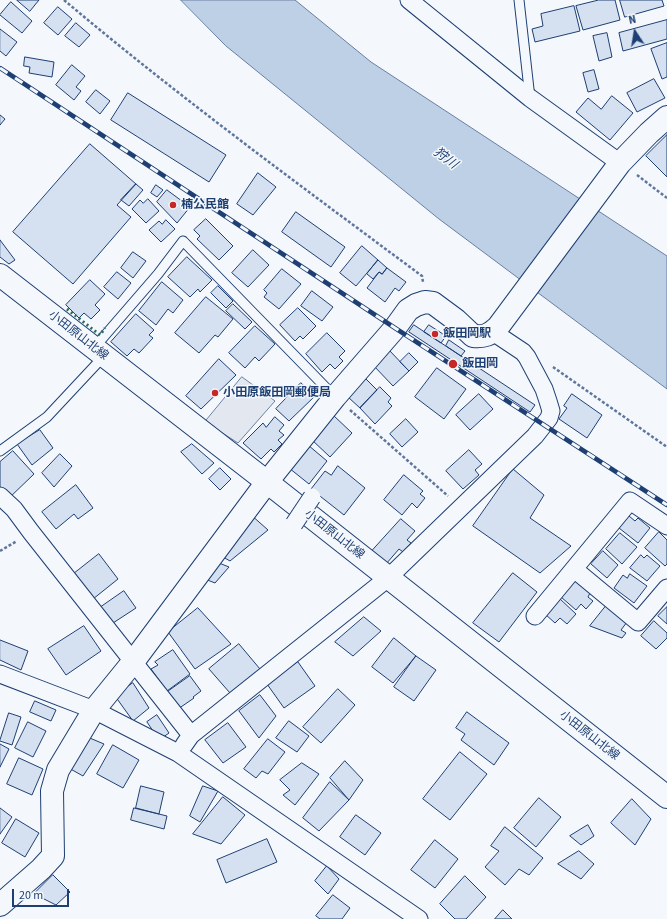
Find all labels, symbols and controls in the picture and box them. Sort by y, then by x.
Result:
north arrow [615,12,655,52]
text: N [627,12,638,28]
water label: 狩川 [430,145,460,173]
place label: 楠公民館 [181,198,229,212]
marker: 楠公民館 [168,200,178,210]
street label: 小田原山北線 [45,308,111,364]
place label: 飯田岡駅 [443,327,491,341]
marker: 飯田岡駅 [430,329,440,339]
place label: 飯田岡 [462,357,498,371]
marker: 飯田岡 [447,358,459,370]
place label: 小田原飯田岡郵便局 [223,386,331,400]
marker: 小田原飯田岡郵便局 [210,388,220,398]
street label: 小田原山北線 [301,507,367,563]
street label: 小田原山北線 [556,708,622,764]
scale bar [14,881,71,907]
text: 20 m [19,887,43,904]

